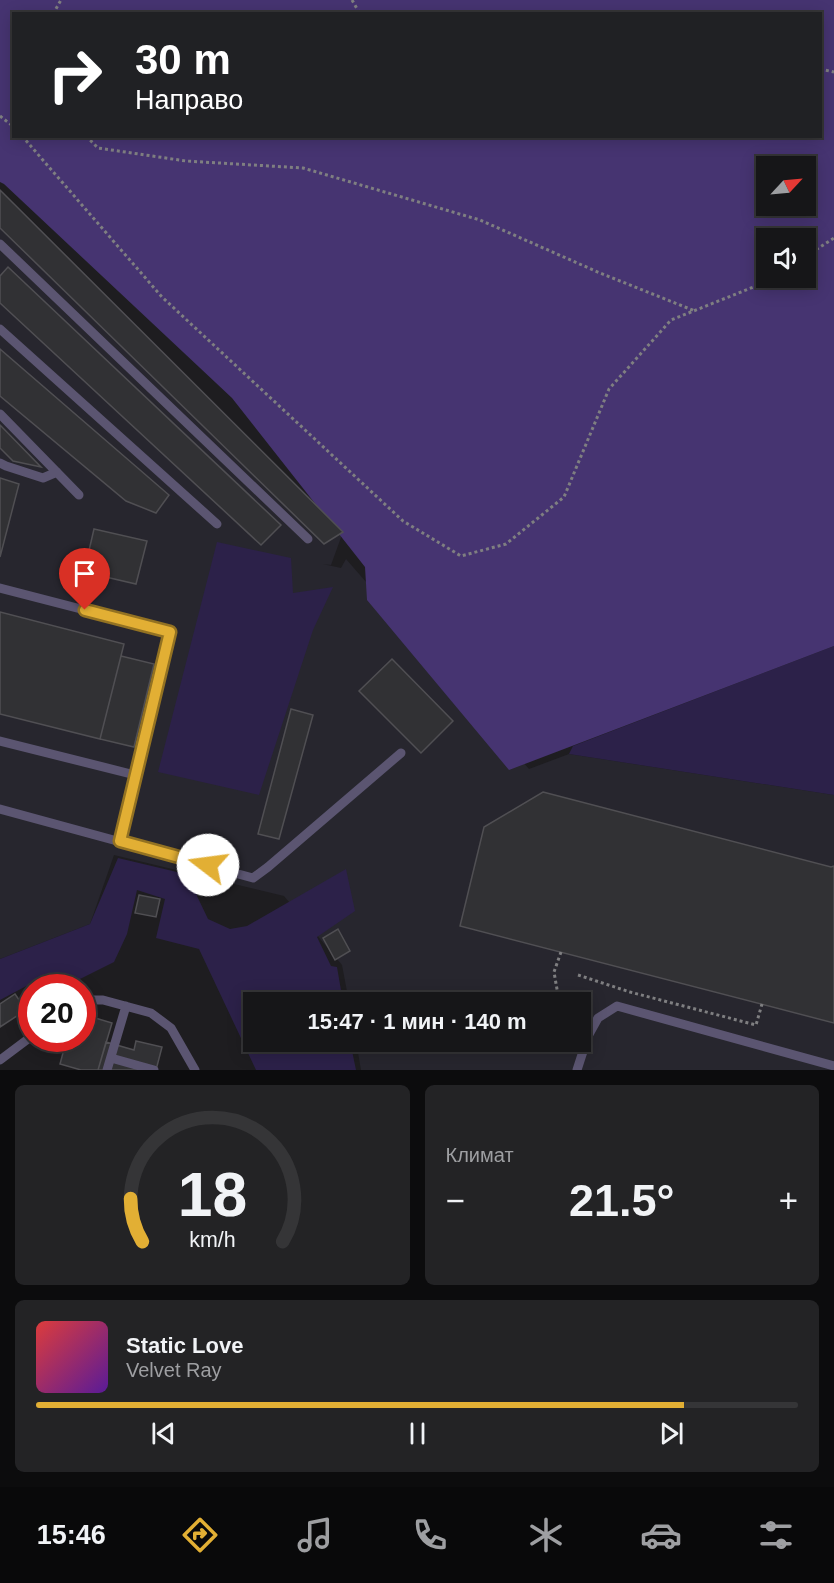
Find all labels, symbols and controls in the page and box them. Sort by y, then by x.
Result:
icon: right [36,36,114,114]
text: 30 m [135,36,231,83]
text: Направо [135,85,243,115]
north arrow [756,156,816,216]
map controls [756,156,816,288]
button: sound [756,228,816,288]
pin [59,548,110,610]
icon: arrive [68,557,101,590]
position arrow [176,833,240,897]
speed limit sign: 20 [18,974,96,1052]
text: 15:47 · 1 мин · 140 m [307,1009,527,1034]
text: Климат [446,1144,514,1166]
text: 18 [178,1160,247,1229]
text: 21.5° [569,1175,675,1226]
text: − [446,1182,465,1219]
text: + [779,1182,798,1219]
text: km/h [189,1228,235,1252]
text: Static Love [126,1333,243,1358]
text: Velvet Ray [126,1359,222,1381]
icon: previous [147,1417,180,1450]
icon: pause [401,1417,434,1450]
icon: next [655,1417,688,1450]
icon: directions [179,1514,221,1556]
icon: music [294,1514,336,1556]
icon: phone [409,1514,451,1556]
icon: climate [525,1514,567,1556]
icon: car [640,1514,682,1556]
icon: filters [755,1514,797,1556]
text: 15:46 [37,1520,106,1550]

